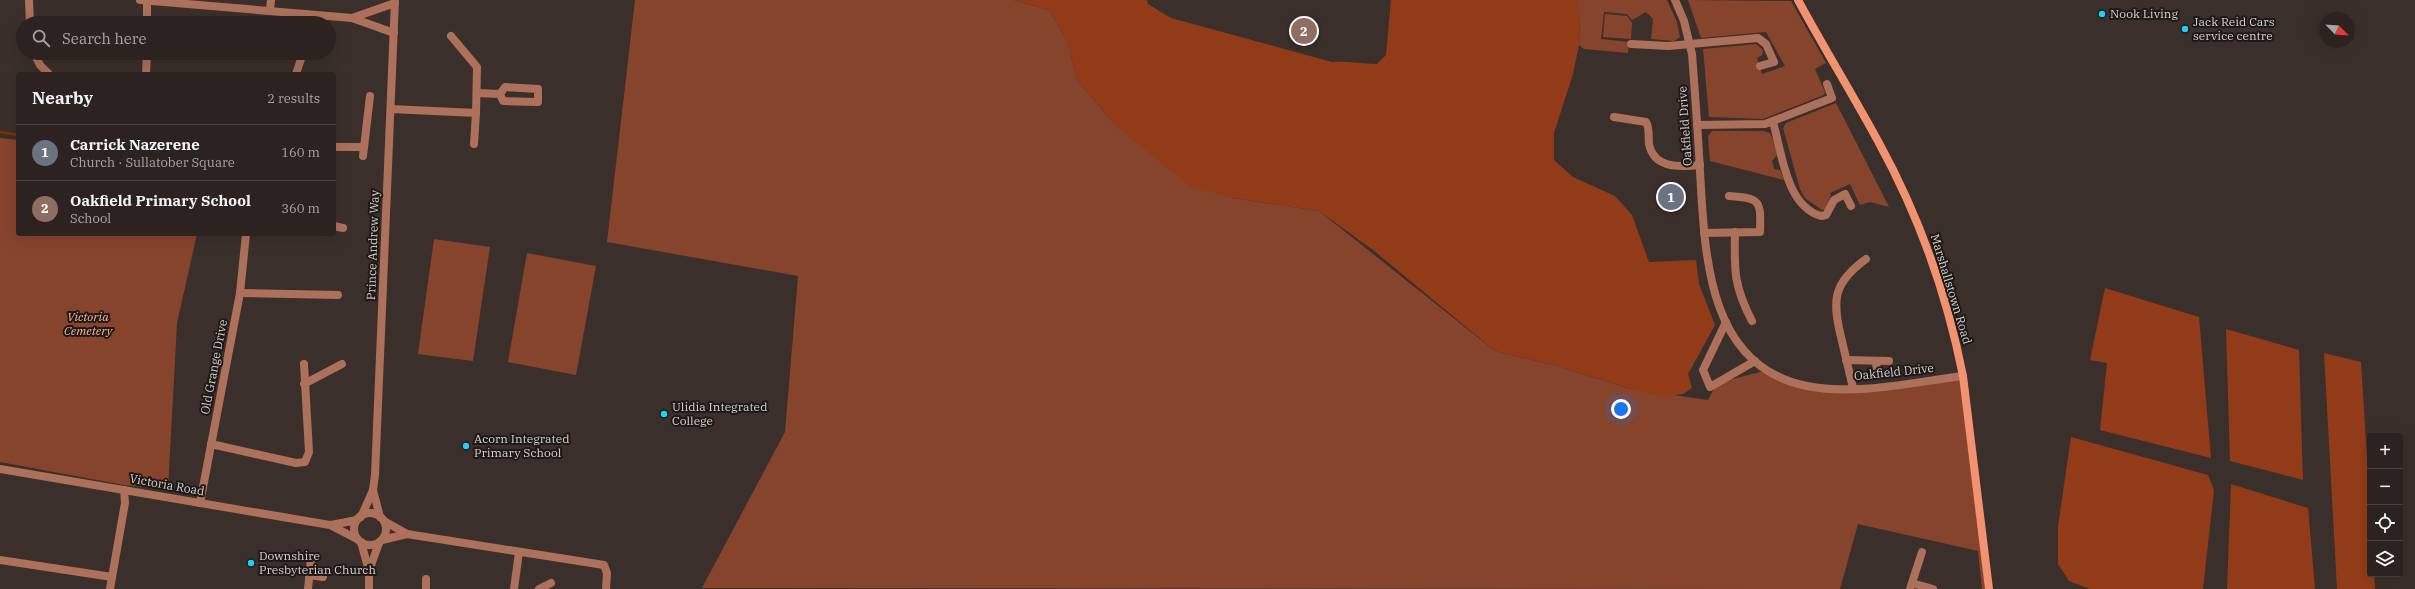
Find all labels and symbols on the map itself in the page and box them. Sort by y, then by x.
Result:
place label: Nook Living [2110,6,2178,21]
marker: Nook Living [2097,9,2107,19]
north arrow [2319,12,2355,48]
place label: Jack Reid Cars service centre [2193,14,2275,43]
pin: 2 [1291,16,1317,46]
marker: Jack Reid Cars service centre [2180,24,2190,34]
street label: Oakfield Drive [1674,86,1695,167]
pin: 1 [1658,182,1684,212]
street label: Prince Andrew Way [363,189,382,300]
street label: Marshallstown Road [1928,232,1975,346]
park label: Victoria Cemetery [64,309,114,338]
street label: Old Grange Drive [197,318,230,416]
street label: Oakfield Drive [1853,360,1935,383]
place label: Ulidia Integrated College [672,399,767,428]
your location [1611,399,1631,419]
marker: Ulidia Integrated College [659,409,669,419]
place label: Acorn Integrated Primary School [474,431,570,460]
marker: Acorn Integrated Primary School [461,441,471,451]
street label: Victoria Road [128,471,206,498]
place label: Downshire Presbyterian Church [259,548,377,577]
marker: Downshire Presbyterian Church [246,558,256,568]

